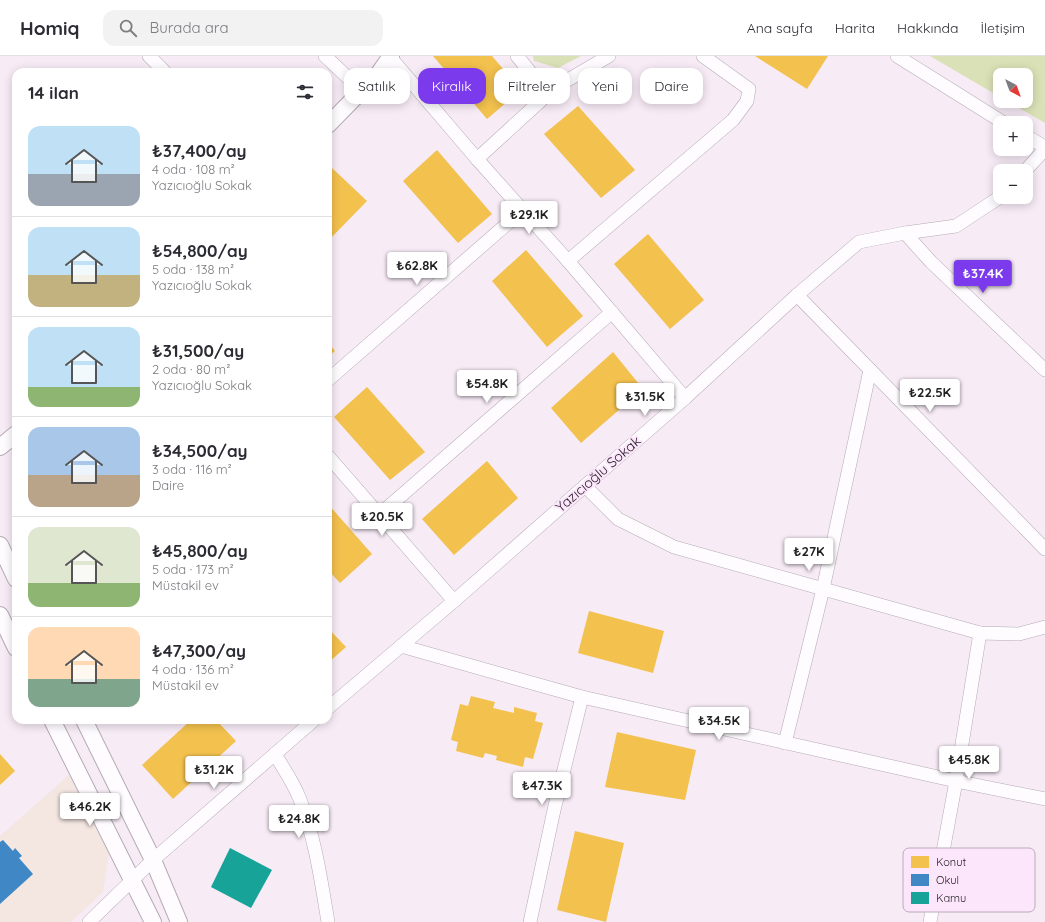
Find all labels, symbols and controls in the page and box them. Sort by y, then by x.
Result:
search box [103,10,383,46]
text: Homiq [20,16,79,40]
icon: search [117,17,139,39]
text: Burada ara [149,18,229,37]
text: Ana sayfa [747,19,813,37]
text: Harita [835,19,875,37]
text: Hakkında [897,19,958,37]
text: İletişim [980,19,1025,37]
chip: Satılık [344,68,410,104]
chip: Kiralık [418,68,486,104]
chip: Filtreler [494,68,570,104]
chip: Yeni [578,68,632,104]
chip: Daire [640,68,703,104]
north arrow [993,68,1033,108]
map controls [993,68,1033,204]
icon: filters [294,81,316,103]
text: 14 ilan [28,82,79,103]
button: + [993,116,1033,156]
text: ₺37,400/ay [152,140,247,161]
icon: home [60,142,108,190]
text: 4 oda · 108 m² [152,161,235,177]
button: − [993,164,1033,204]
text: Yazıcıoğlu Sokak [152,177,252,193]
pin: ₺29.1K [496,201,562,235]
text: ₺29.1K [510,206,548,222]
text: ₺54,800/ay [152,240,248,261]
icon: home [60,243,108,291]
pin: ₺62.8K [384,252,450,286]
text: ₺62.8K [396,257,438,273]
pin: ₺37.4K [950,260,1016,294]
text: 5 oda · 138 m² [152,261,234,277]
text: ₺37.4K [963,265,1003,281]
text: Yazıcıoğlu Sokak [152,277,252,293]
text: ₺31,500/ay [152,340,244,361]
icon: home [60,343,108,391]
text: 2 oda · 80 m² [152,361,230,377]
pin: ₺54.8K [454,370,520,404]
text: ₺54.8K [466,375,508,391]
text: Yazıcıoğlu Sokak [152,377,252,393]
pin: ₺22.5K [897,379,963,413]
pin: ₺31.5K [612,383,678,417]
text: ₺22.5K [909,384,951,400]
text: ₺31.5K [625,388,665,404]
street label: Yazıcıoğlu Sokak [551,432,645,516]
text: ₺34,500/ay [152,440,248,461]
icon: home [60,443,108,491]
text: 3 oda · 116 m² [152,461,232,477]
text: Daire [152,477,184,493]
pin: ₺20.5K [349,503,415,537]
text: ₺20.5K [361,508,403,524]
pin: ₺27K [785,538,833,572]
text: ₺45,800/ay [152,540,248,561]
icon: home [60,543,108,591]
text: ₺27K [793,543,825,559]
text: 5 oda · 173 m² [152,561,234,577]
text: Müstakil ev [152,577,219,593]
text: ₺47,300/ay [152,640,246,661]
icon: home [60,643,108,691]
text: 4 oda · 136 m² [152,661,234,677]
text: Müstakil ev [152,677,219,693]
pin: ₺34.5K [686,707,752,741]
text: ₺34.5K [698,712,740,728]
pin: ₺45.8K [936,746,1002,780]
text: ₺45.8K [948,751,990,767]
pin: ₺31.2K [181,756,247,790]
text: ₺31.2K [194,761,234,777]
pin: ₺47.3K [509,772,575,806]
text: ₺47.3K [522,777,562,793]
pin: ₺46.2K [57,793,123,827]
text: ₺46.2K [69,798,111,814]
pin: ₺24.8K [266,805,332,839]
text: ₺24.8K [278,810,320,826]
legend [903,848,1035,912]
text: Konut [936,855,966,869]
text: Okul [936,873,959,887]
text: Kamu [936,891,966,905]

